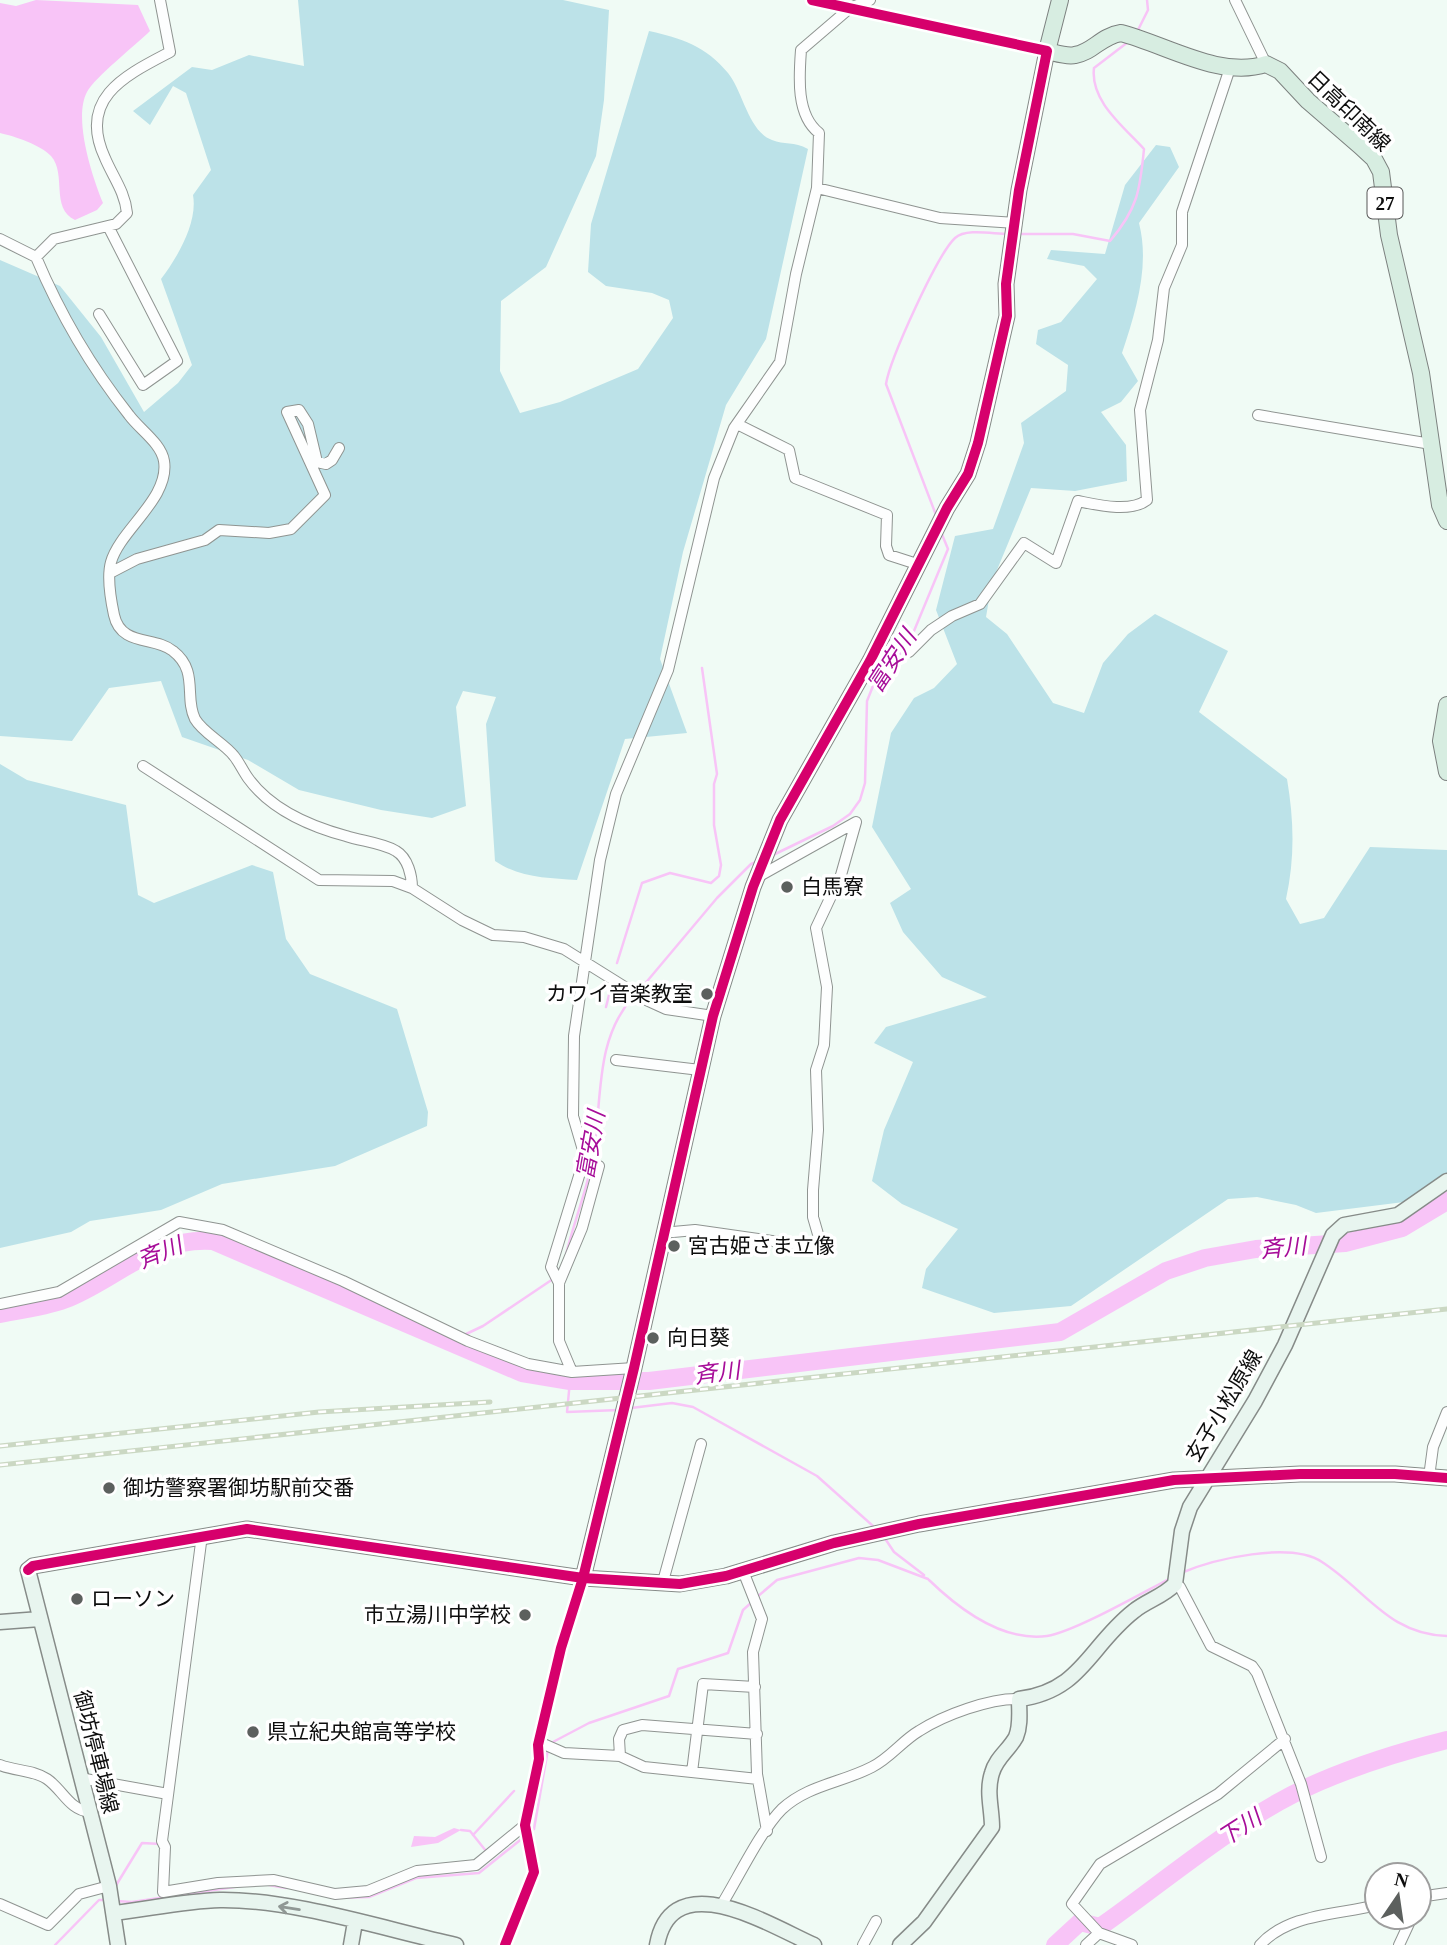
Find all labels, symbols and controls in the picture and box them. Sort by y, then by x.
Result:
street label: 日高印南線 [1303,66,1395,156]
road number: 27 [1368,188,1402,218]
water label: 富安川 [863,623,923,697]
place label: 白馬寮 [801,875,864,899]
marker: 白馬寮 [779,879,795,895]
place label: カワイ音楽教室 [546,982,693,1006]
marker: カワイ音楽教室 [699,986,715,1002]
water label: 富安川 [573,1106,610,1181]
water label: 斉川 [134,1232,189,1273]
water label: 斉川 [1259,1233,1310,1262]
place label: 宮古姫さま立像 [688,1234,835,1258]
marker: 宮古姫さま立像 [666,1238,682,1254]
place label: 向日葵 [667,1326,730,1350]
marker: 向日葵 [645,1330,661,1346]
street label: 玄子小松原線 [1181,1346,1267,1466]
water label: 斉川 [693,1357,744,1388]
place label: 御坊警察署御坊駅前交番 [123,1476,354,1500]
marker: 御坊警察署御坊駅前交番 [101,1480,117,1496]
place label: ローソン [91,1587,175,1611]
marker: ローソン [69,1591,85,1607]
place label: 市立湯川中学校 [364,1603,511,1627]
marker: 市立湯川中学校 [517,1607,533,1623]
street label: 御坊停車場線 [69,1688,123,1816]
place label: 県立紀央館高等学校 [267,1720,456,1744]
marker: 県立紀央館高等学校 [245,1724,261,1740]
water label: 下川 [1214,1803,1269,1851]
north arrow [1363,1861,1433,1931]
text: N [1393,1868,1411,1892]
one-way arrow [278,1902,301,1915]

